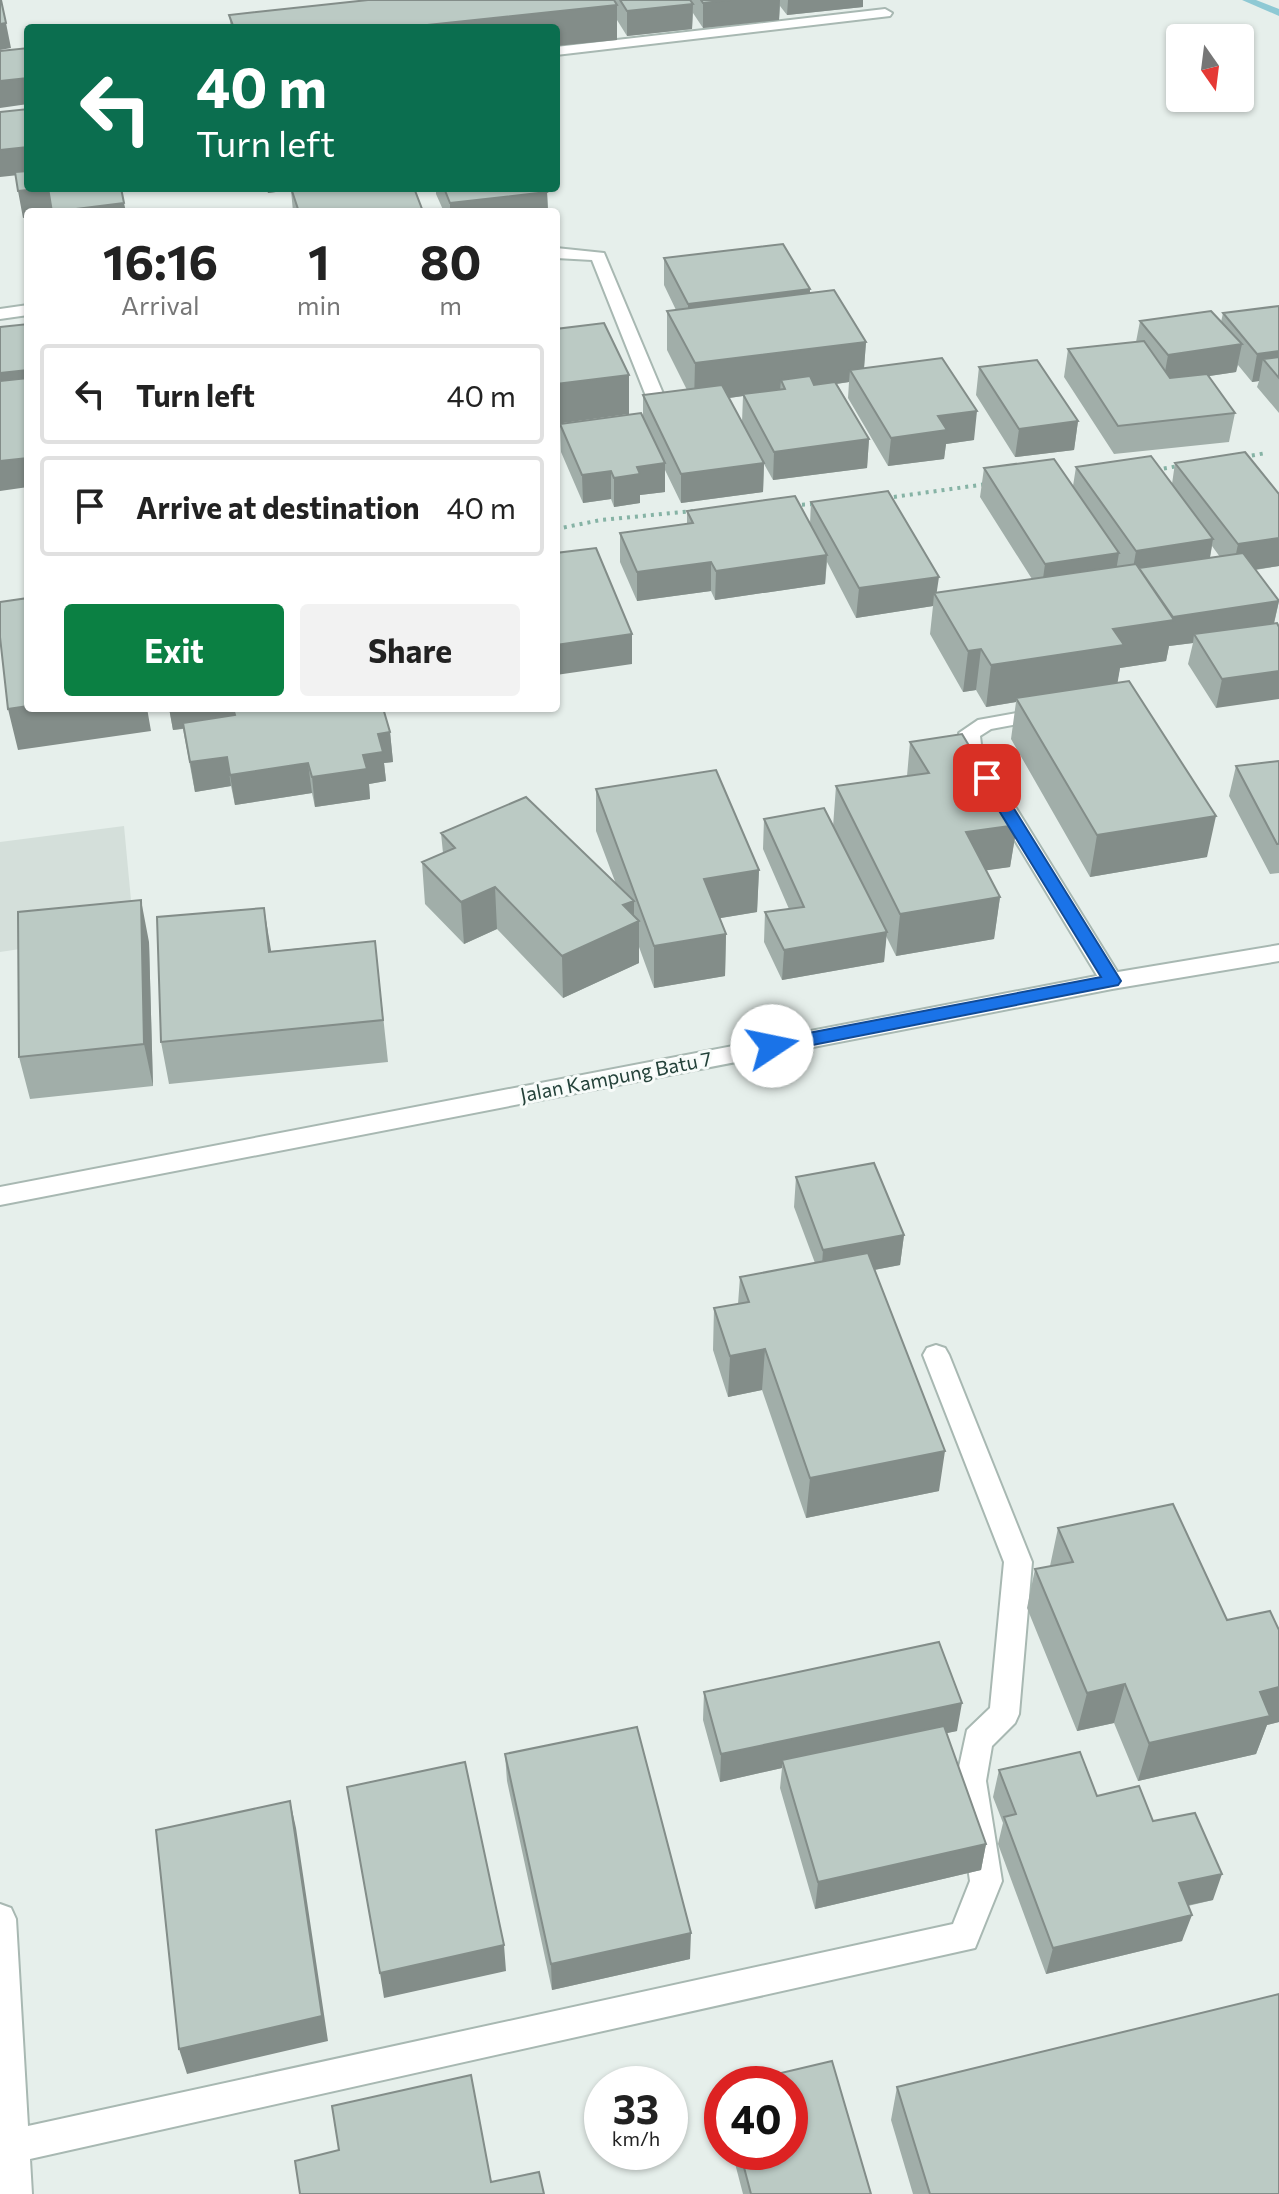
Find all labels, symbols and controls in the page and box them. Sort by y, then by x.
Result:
north arrow [1166,24,1254,112]
map controls [1166,24,1254,112]
text: 40 m [196,51,327,120]
icon: left [64,56,168,160]
text: Turn left [196,120,335,164]
text: 16:16 [103,231,218,290]
text: 1 [308,231,330,290]
text: 80 [420,231,481,290]
text: Arrival [121,289,200,320]
text: min [297,289,341,320]
text: m [439,289,462,320]
icon: left [68,372,112,416]
text: Turn left [136,376,255,413]
text: 40 m [447,376,516,413]
icon: arrive [68,484,112,528]
text: Arrive at destination [136,488,420,525]
text: 40 m [447,488,516,525]
button: Exit [64,604,284,696]
button: Share [300,604,520,696]
pin [953,744,1021,812]
icon: arrive [965,756,1009,800]
position arrow [730,1004,814,1088]
street label: Jalan Kampung Batu 7 [518,1046,714,1106]
speed limit sign: 40 [704,2066,808,2170]
text: 33 [613,2083,659,2132]
text: km/h [612,2126,660,2150]

